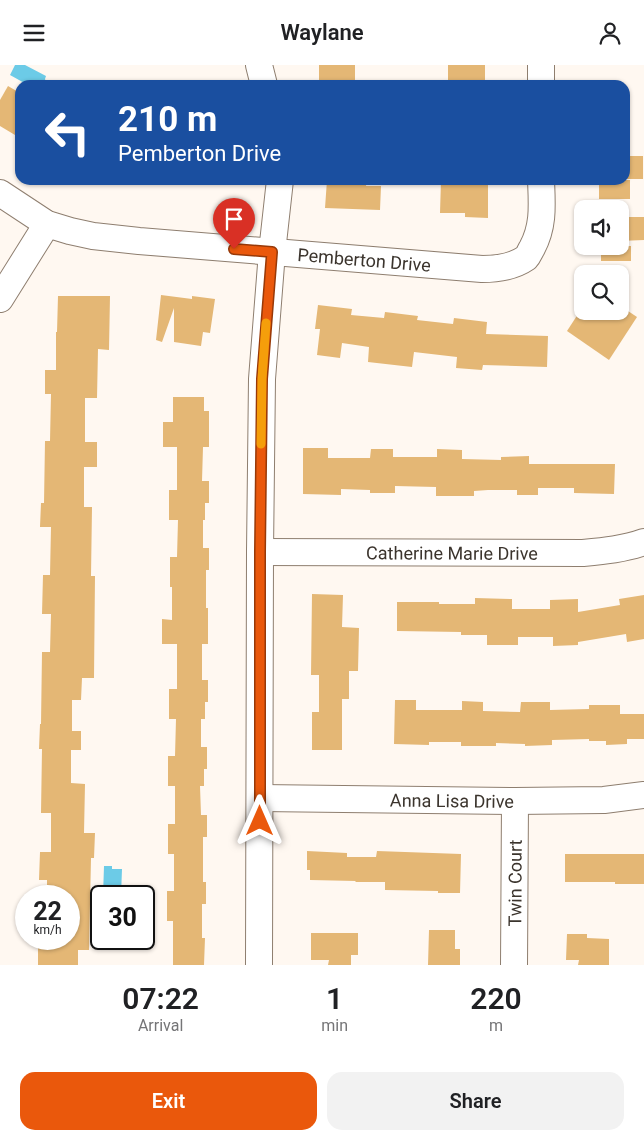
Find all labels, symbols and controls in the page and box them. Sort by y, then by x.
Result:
icon: menu [20,19,48,47]
icon: person [596,19,624,47]
text: Waylane [280,20,364,45]
text: 210 m [118,99,217,140]
icon: left [35,100,100,165]
text: Pemberton Drive [118,141,281,166]
pin [213,198,255,249]
map controls [574,200,629,320]
button: sound [574,200,629,255]
icon: arrive [220,205,248,233]
street label: Pemberton Drive [297,243,432,275]
button: search [574,265,629,320]
street label: Catherine Marie Drive [366,542,538,563]
street label: Anna Lisa Drive [390,789,514,811]
position arrow [233,794,285,846]
street label: Twin Court [504,839,525,927]
speed limit sign: 30 [90,885,155,950]
text: 22 [33,897,62,926]
text: km/h [33,923,62,937]
text: 07:22 [122,981,199,1016]
text: 1 [326,981,343,1016]
text: 220 [470,981,522,1016]
text: Arrival [138,1016,183,1035]
text: min [321,1016,348,1035]
text: m [489,1016,503,1035]
button: Exit [20,1072,317,1130]
button: Share [327,1072,624,1130]

